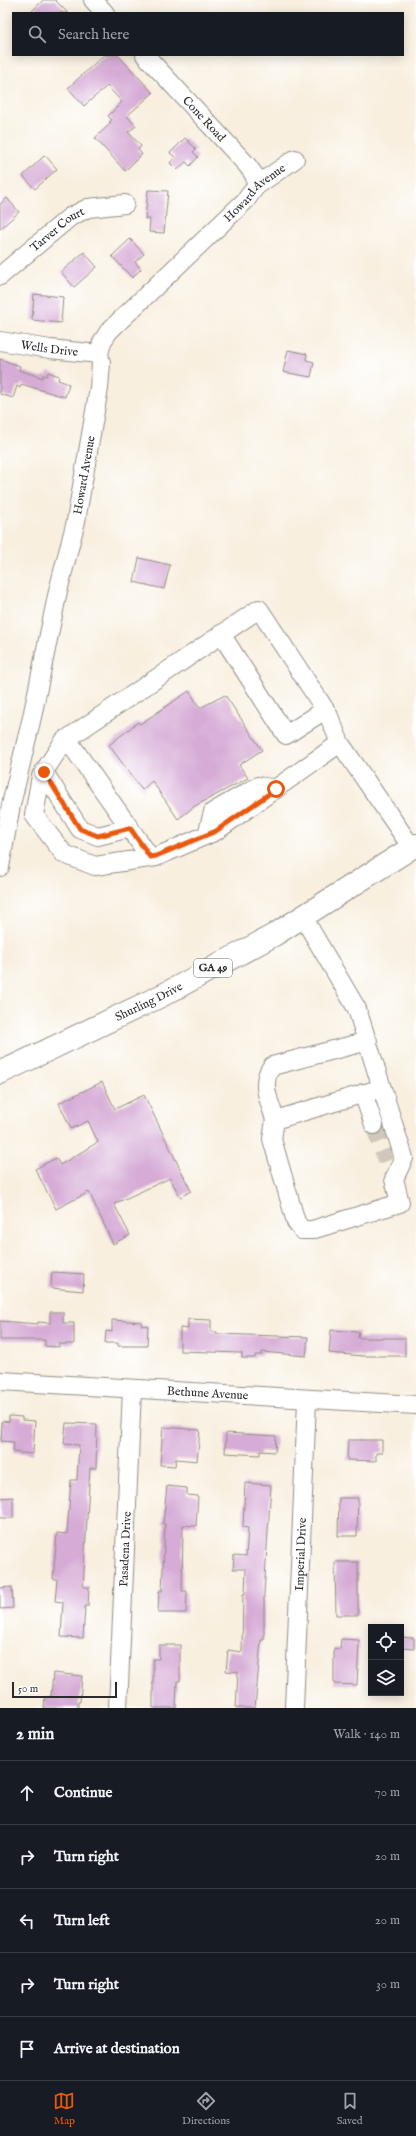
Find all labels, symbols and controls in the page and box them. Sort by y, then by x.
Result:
search box [12,12,404,56]
icon: search [26,23,48,45]
text: Search here [58,25,129,44]
street label: Cone Road [179,93,229,145]
street label: Howard Avenue [220,160,289,225]
street label: Tarver Court [27,204,87,255]
street label: Wells Drive [20,337,79,359]
street label: Howard Avenue [70,434,98,516]
route end [35,763,53,781]
route start [267,780,285,798]
road number: GA 49 [194,959,232,977]
street label: Shurling Drive [113,978,185,1024]
street label: Bethune Avenue [167,1383,249,1403]
street label: Pasadena Drive [116,1511,134,1587]
street label: Imperial Drive [291,1517,310,1591]
map controls [368,1624,404,1696]
button: locate [368,1624,404,1660]
button: layers [368,1660,404,1696]
scale bar [12,1680,117,1699]
text: 50 m [18,1682,38,1696]
text: 2 min [16,1724,54,1745]
text: Walk · 140 m [333,1726,400,1743]
icon: ahead [16,1782,38,1804]
text: Continue [54,1783,112,1802]
text: 70 m [375,1784,400,1801]
icon: right [16,1846,38,1868]
text: Turn right [54,1847,119,1866]
text: 20 m [375,1848,400,1865]
icon: left [16,1910,38,1932]
text: Turn left [54,1911,110,1930]
text: 20 m [375,1912,400,1929]
icon: right [16,1974,38,1996]
text: Turn right [54,1975,119,1994]
text: 30 m [376,1976,400,1993]
icon: arrive [16,2038,38,2060]
text: Arrive at destination [54,2039,180,2058]
tab: Map [53,2090,75,2128]
tab: Directions [182,2090,230,2128]
tab: Saved [337,2090,363,2128]

